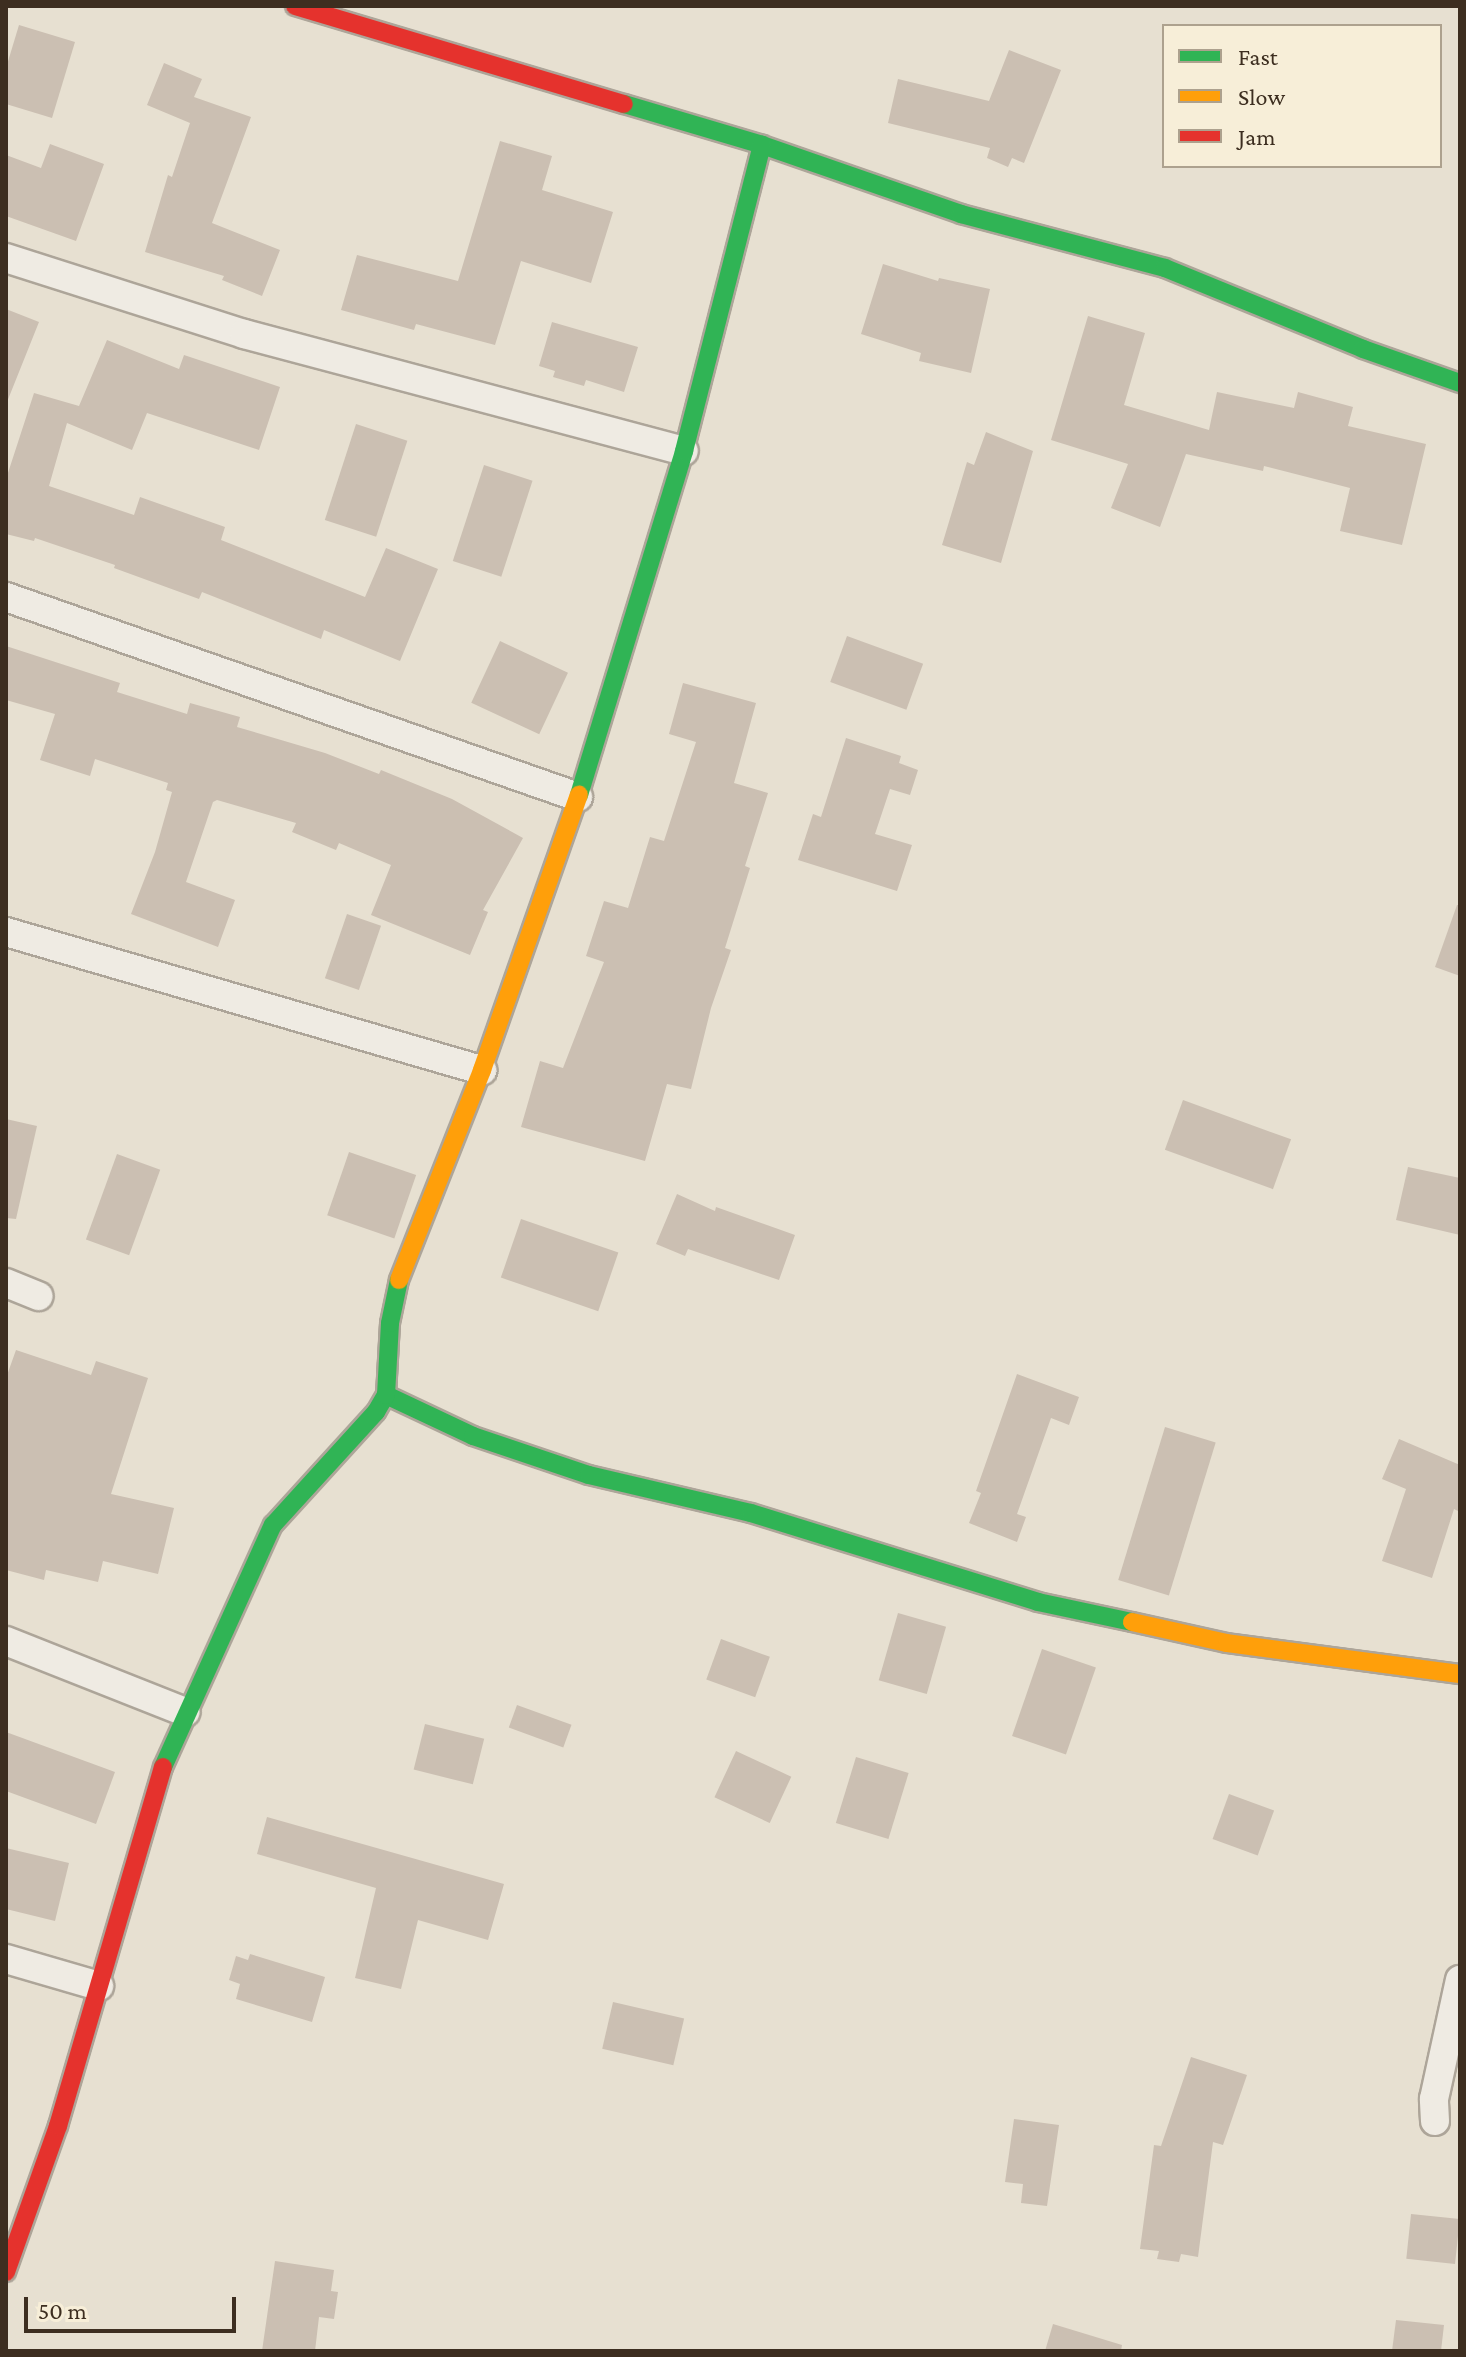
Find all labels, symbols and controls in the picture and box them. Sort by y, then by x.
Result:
legend [1162,24,1442,168]
text: Fast [1238,43,1278,70]
text: Slow [1238,83,1285,110]
text: Jam [1238,123,1276,150]
scale bar [28,2281,240,2331]
text: 50 m [38,2297,87,2324]

